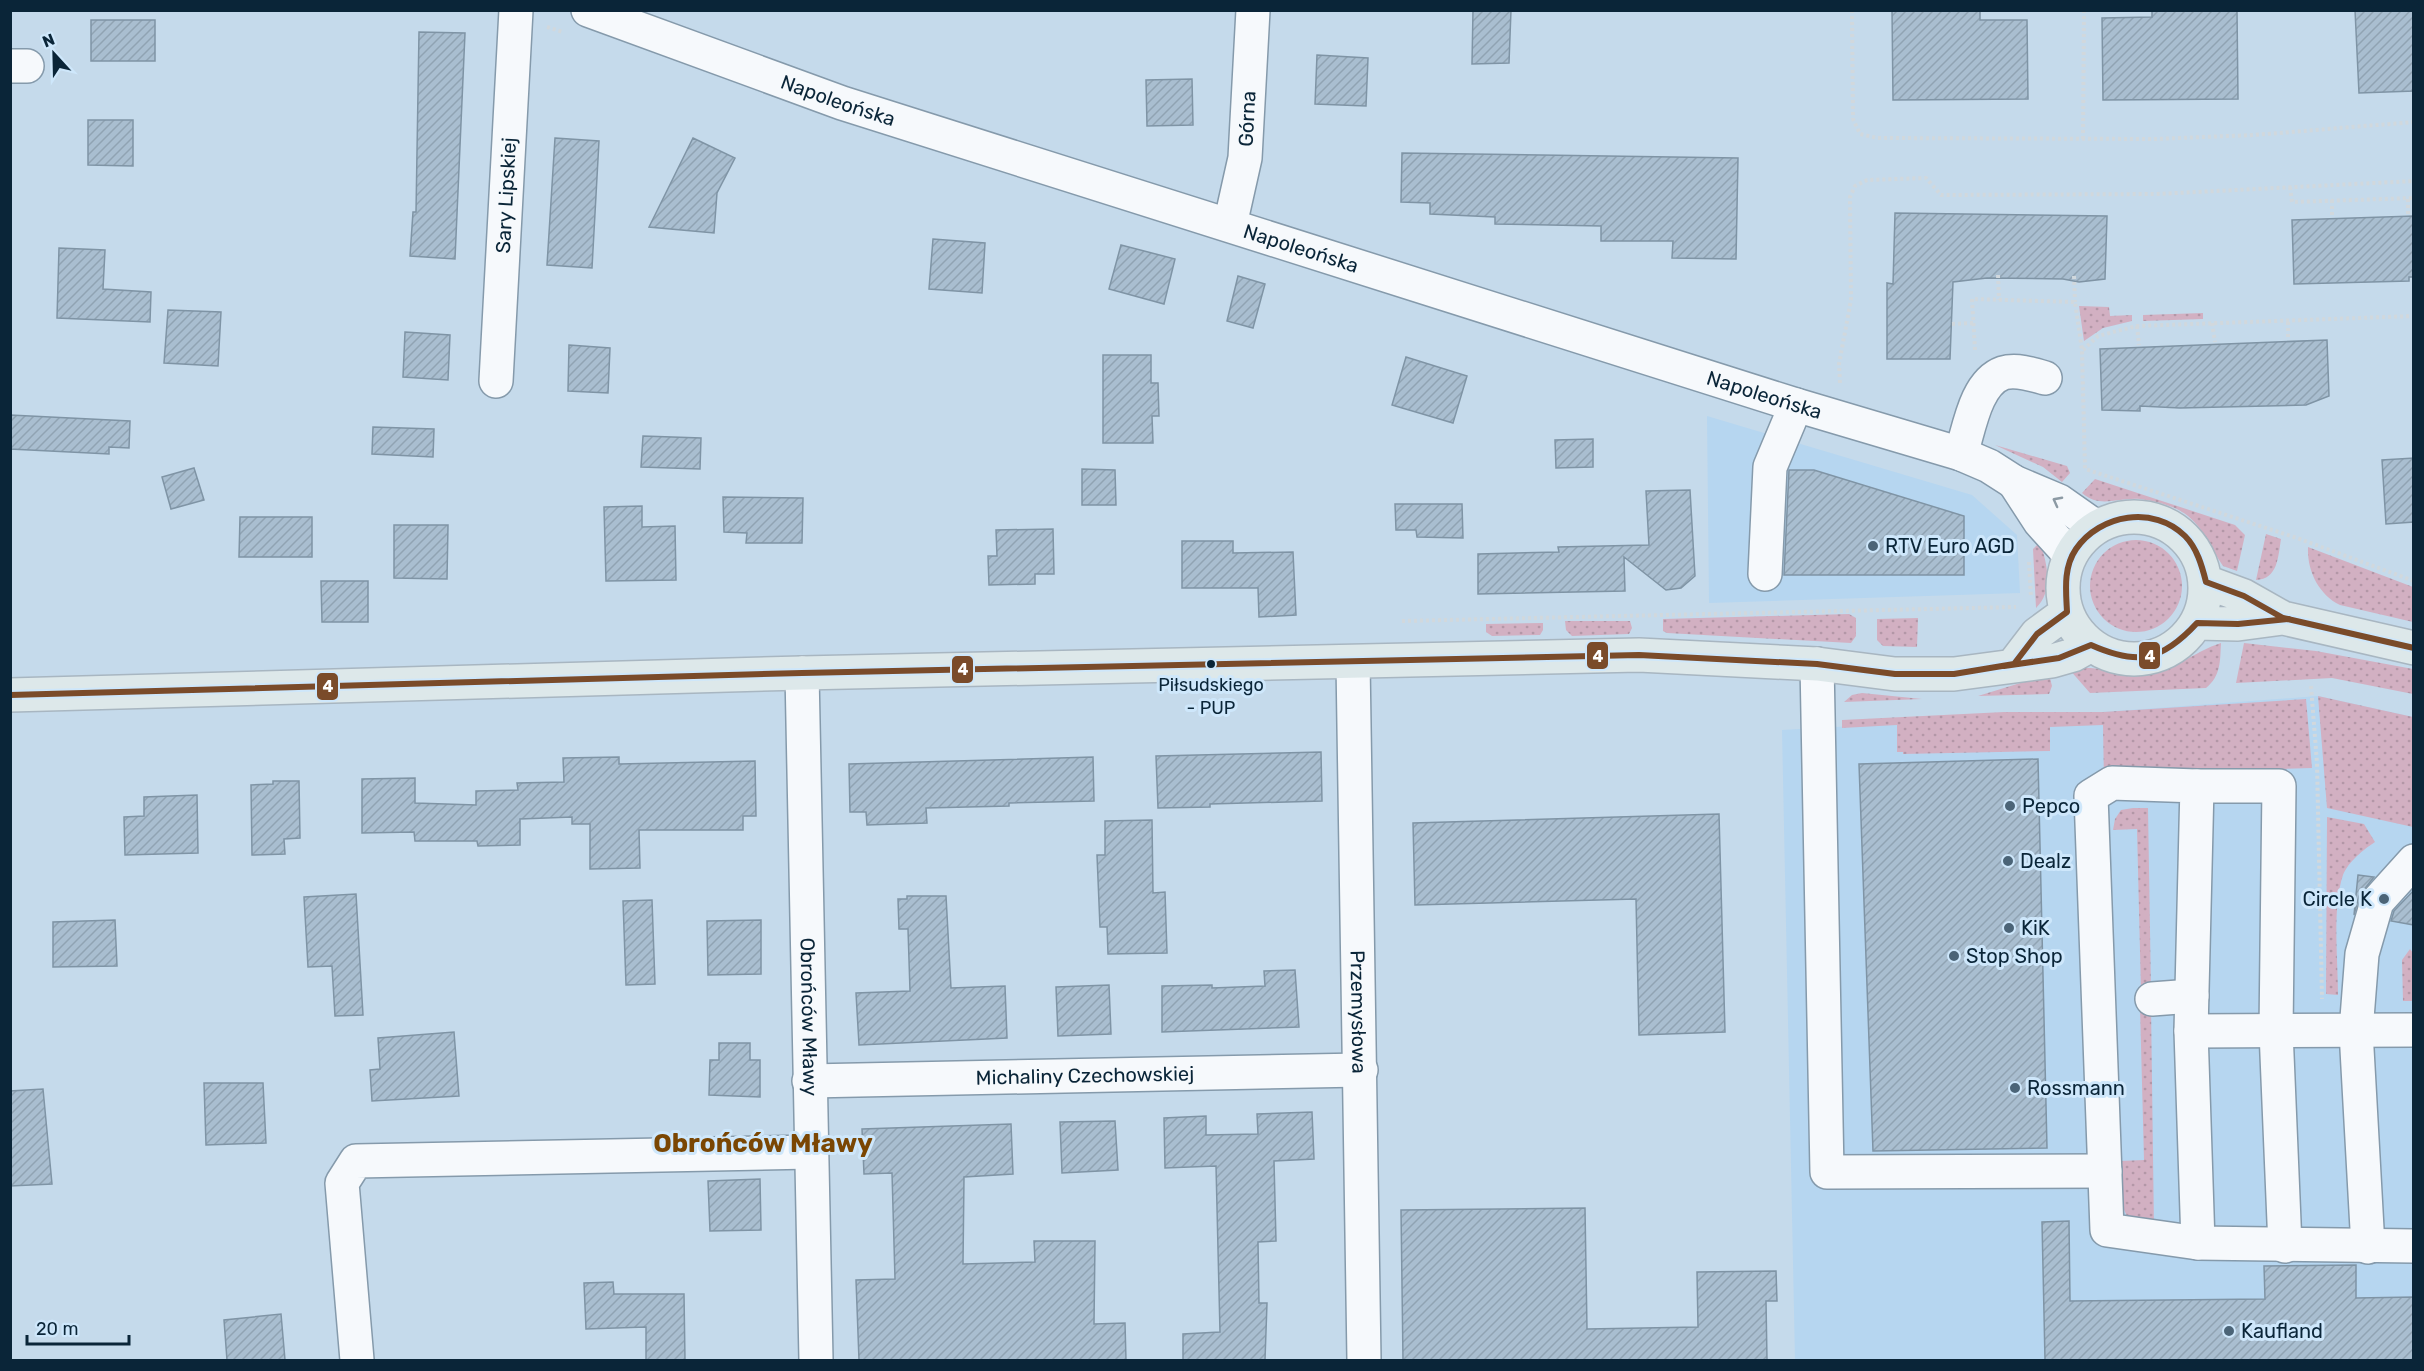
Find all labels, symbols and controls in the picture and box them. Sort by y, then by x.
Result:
north arrow [24,24,84,84]
text: N [40,30,57,52]
street label: Napoleońska [778,70,898,131]
street label: Górna [1234,90,1261,147]
street label: Sary Lipskiej [491,137,521,254]
street label: Napoleońska [1241,219,1362,278]
street label: Napoleońska [1704,366,1825,424]
one-way arrow [2053,497,2063,508]
place label: RTV Euro AGD [1885,534,2015,558]
marker: RTV Euro AGD [1866,539,1880,553]
line badge: 4 [1586,641,1609,670]
line badge: 4 [2138,641,2161,670]
text: 4 [1593,647,1604,666]
text: 4 [2145,647,2156,666]
line badge: 4 [951,655,974,684]
marker: Piłsudskiego - PUP [1205,658,1217,670]
text: 4 [958,660,969,679]
line badge: 4 [316,672,339,701]
place label: Piłsudskiego - PUP [1158,674,1264,719]
text: 4 [323,677,334,696]
place label: Pepco [2022,794,2080,818]
marker: Pepco [2003,799,2017,813]
place label: Dealz [2020,849,2071,873]
marker: Dealz [2001,854,2015,868]
place label: Circle K [2302,887,2372,911]
marker: Circle K [2377,892,2391,906]
place label: KiK [2021,916,2050,940]
marker: KiK [2002,921,2016,935]
street label: Obrońców Mławy [795,937,823,1097]
place label: Stop Shop [1966,944,2063,968]
marker: Stop Shop [1947,949,1961,963]
street label: Przemysłowa [1346,950,1371,1074]
street label: Michaliny Czechowskiej [975,1061,1194,1090]
place label: Rossmann [2027,1076,2125,1100]
marker: Rossmann [2008,1081,2022,1095]
district label: Obrońców Mławy [653,1128,873,1159]
scale bar [27,1308,129,1346]
text: 20 m [36,1318,78,1340]
place label: Kaufland [2241,1319,2323,1343]
marker: Kaufland [2222,1324,2236,1338]

